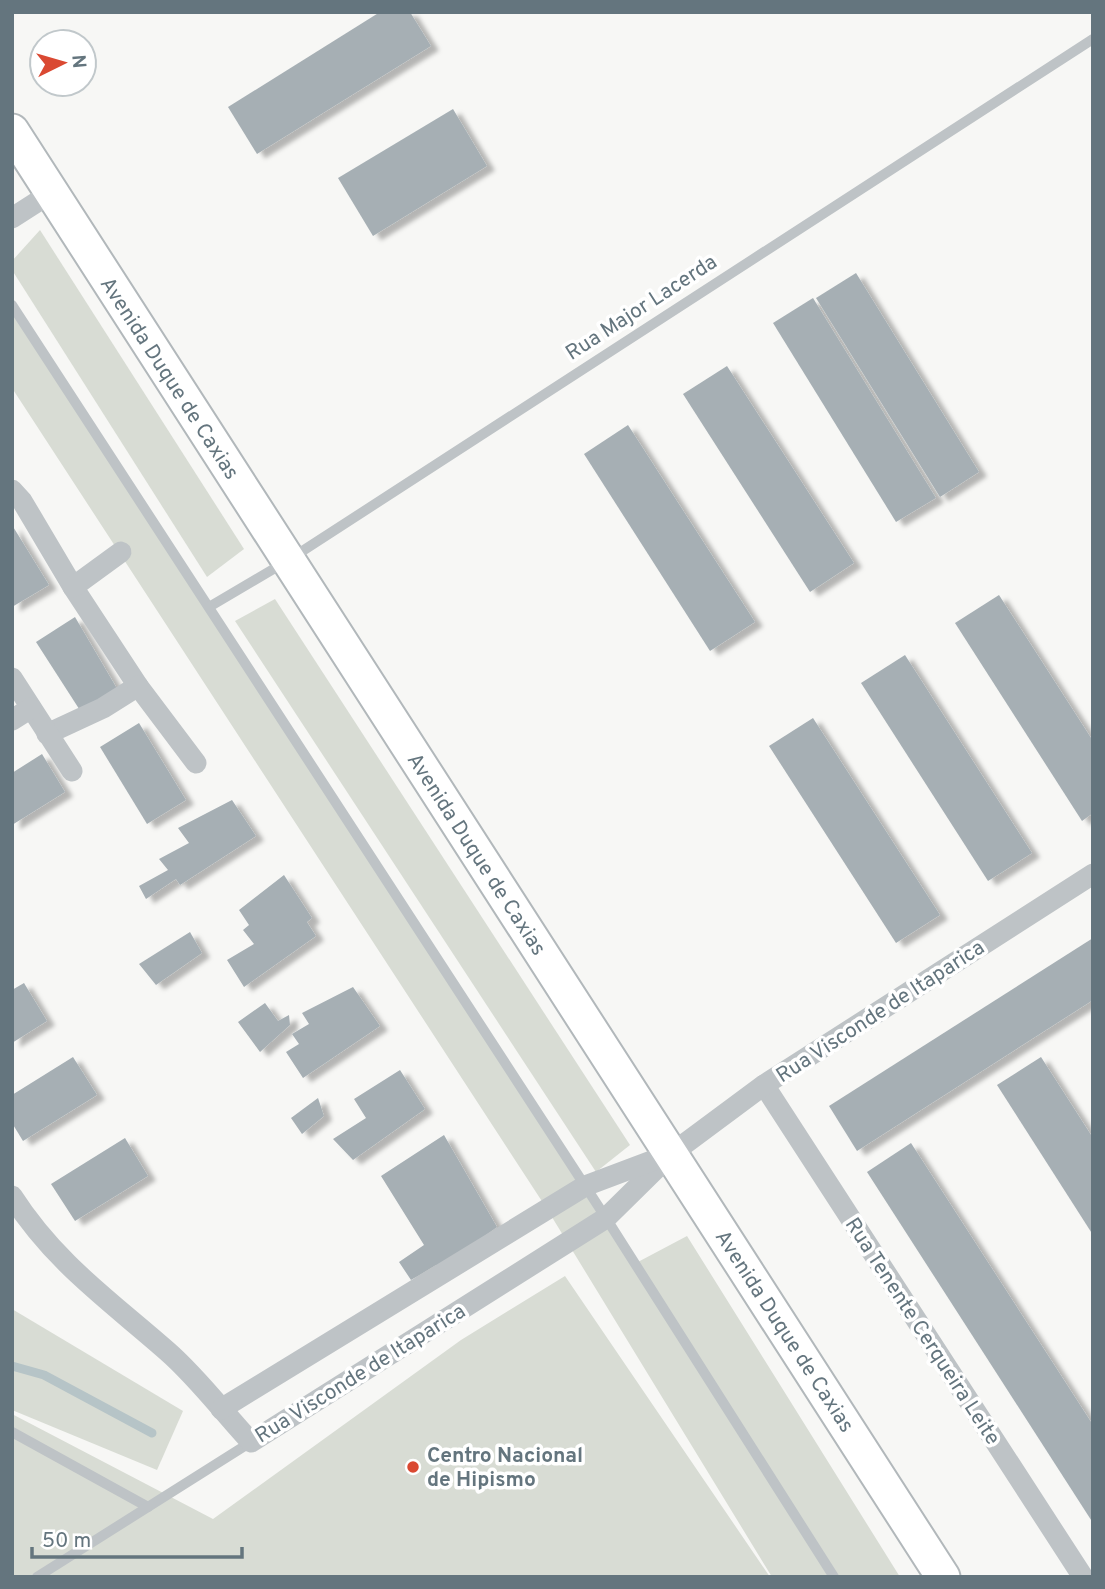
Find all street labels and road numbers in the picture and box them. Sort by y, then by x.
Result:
street label: Rua Major Lacerda [561,249,723,367]
street label: Avenida Duque de Caxias [93,272,244,485]
street label: Avenida Duque de Caxias [400,748,551,961]
street label: Rua Visconde de Itaparica [772,935,990,1090]
street label: Rua Tenente Cerqueira Leite [838,1213,1005,1451]
street label: Avenida Duque de Caxias [708,1225,859,1438]
street label: Rua Visconde de Itaparica [251,1298,471,1450]

